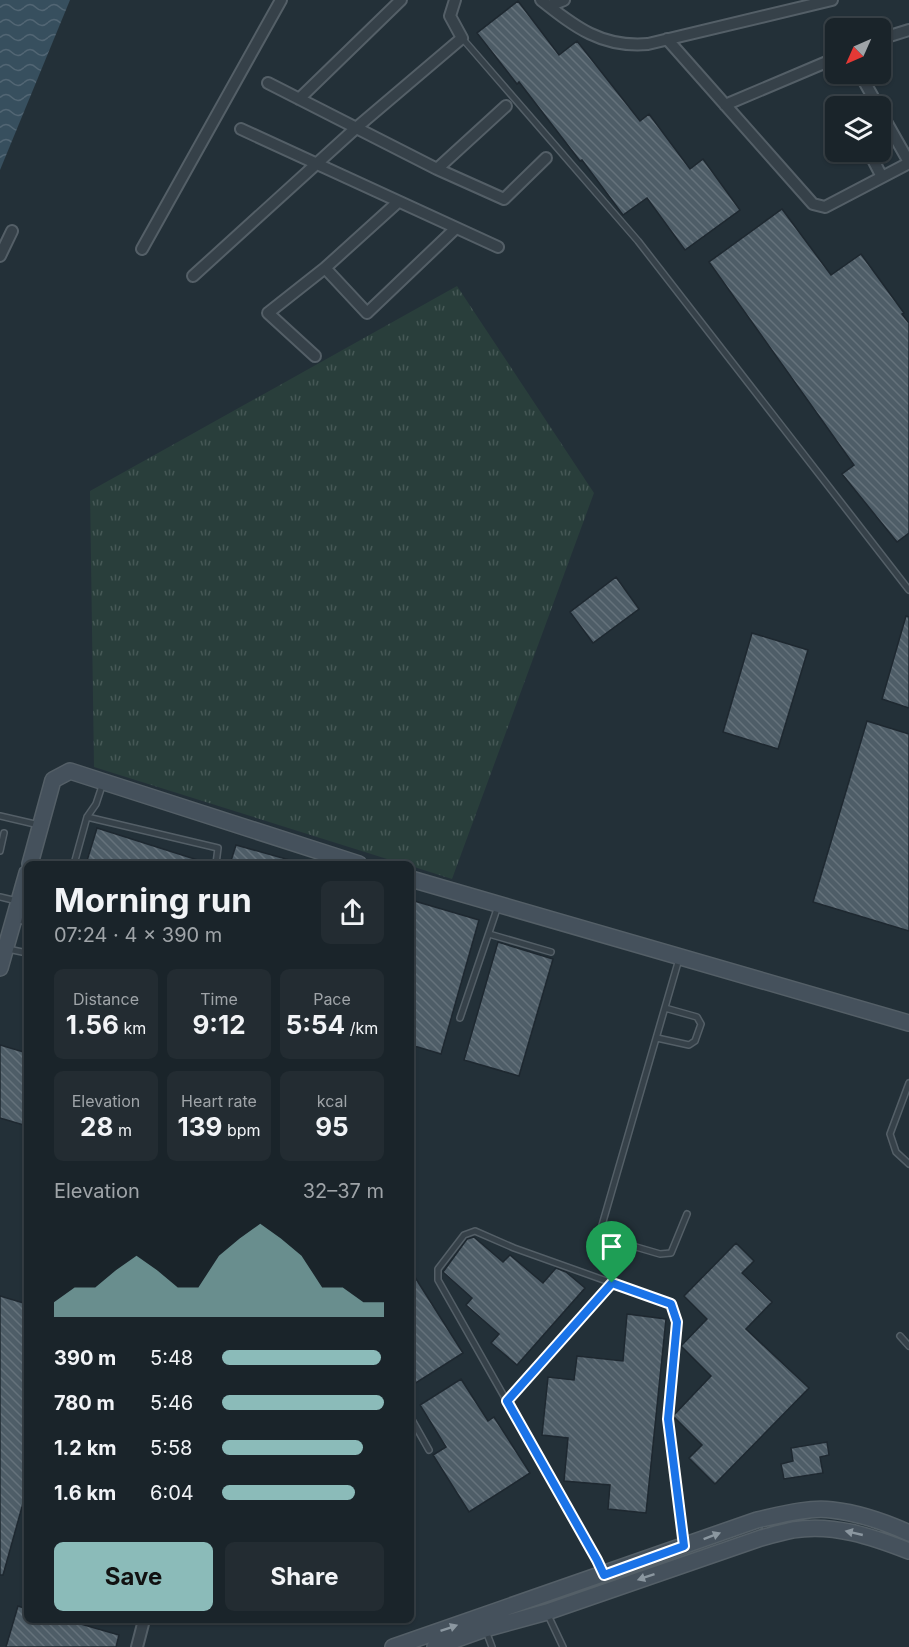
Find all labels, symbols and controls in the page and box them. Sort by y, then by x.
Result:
north arrow [825,18,891,84]
map controls [825,18,891,162]
button: layers [825,96,891,162]
text: Morning run [54,880,252,920]
button: share [321,881,384,944]
text: 07:24 · 4 × 390 m [54,923,222,947]
text: Distance [73,989,139,1009]
text: Time [200,989,238,1009]
text: Pace [313,989,351,1009]
text: 1.56 [66,1009,119,1040]
text: 9:12 [192,1009,246,1040]
text: 5:54 [286,1009,345,1040]
text: km [119,1018,146,1038]
text: /km [345,1018,378,1038]
text: Elevation [72,1091,140,1111]
text: Heart rate [181,1091,257,1111]
text: kcal [317,1091,347,1111]
text: 28 [80,1111,113,1142]
text: 139 [178,1111,222,1142]
text: 95 [315,1111,349,1142]
text: m [113,1120,132,1140]
text: bpm [222,1120,261,1140]
text: Elevation [54,1179,140,1203]
text: 32–37 m [303,1179,384,1203]
pin [586,1221,637,1283]
icon: arrive [595,1230,628,1263]
text: 390 m [54,1346,116,1370]
text: 5:48 [150,1346,193,1370]
text: 780 m [54,1391,115,1415]
text: 5:46 [150,1391,193,1415]
text: 1.2 km [54,1436,117,1460]
text: 5:58 [150,1436,192,1460]
text: 1.6 km [54,1481,116,1505]
text: 6:04 [150,1481,194,1505]
one-way arrow [844,1528,863,1538]
one-way arrow [703,1531,721,1540]
button: Save [54,1542,213,1611]
button: Share [225,1542,384,1611]
one-way arrow [637,1573,655,1583]
one-way arrow [440,1623,458,1632]

